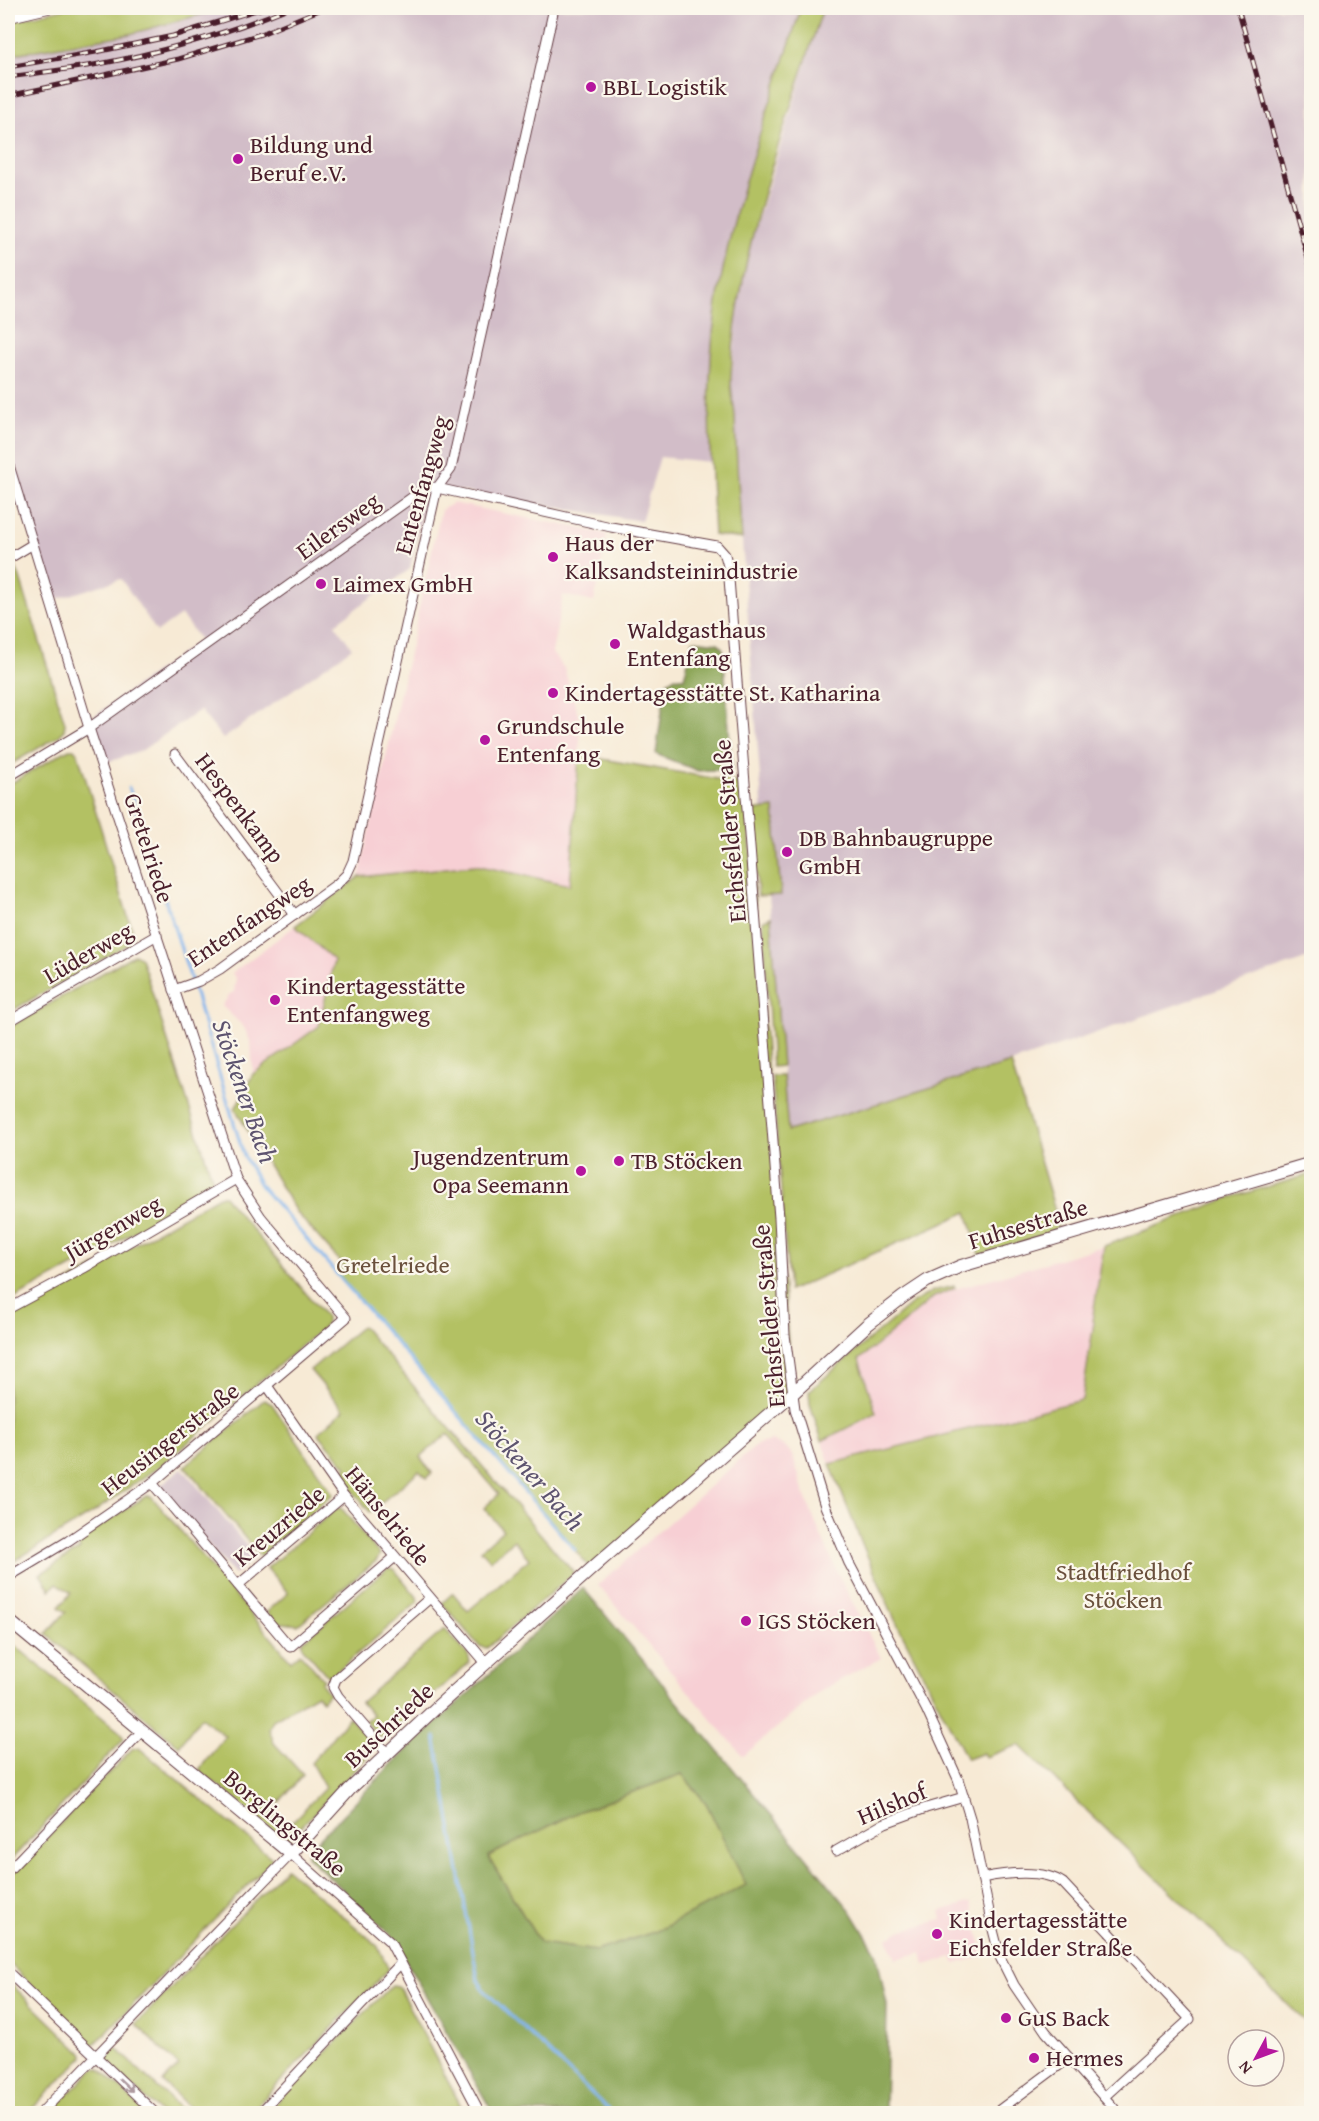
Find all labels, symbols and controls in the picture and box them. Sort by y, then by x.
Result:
place label: BBL Logistik [603,69,728,104]
marker: BBL Logistik [584,80,598,94]
place label: Bildung und Beruf e.V. [250,127,373,190]
marker: Bildung und Beruf e.V. [231,152,245,166]
street label: Entenfangweg [385,411,458,558]
street label: Eilersweg [289,483,387,568]
place label: Haus der Kalksandsteinindustrie [565,525,798,588]
marker: Haus der Kalksandsteinindustrie [546,550,560,564]
place label: Laimex GmbH [333,566,473,601]
marker: Laimex GmbH [314,577,328,591]
place label: Waldgasthaus Entenfang [627,612,766,675]
marker: Waldgasthaus Entenfang [608,637,622,651]
place label: Kindertagesstätte St. Katharina [565,675,881,710]
marker: Kindertagesstätte St. Katharina [546,686,560,700]
place label: Grundschule Entenfang [497,708,625,771]
marker: Grundschule Entenfang [478,733,492,747]
street label: Eichsfelder Straße [704,738,755,924]
street label: Hespenkamp [187,745,294,870]
street label: Gretelriede [115,789,184,907]
place label: DB Bahnbaugruppe GmbH [799,820,993,883]
marker: DB Bahnbaugruppe GmbH [780,845,794,859]
street label: Entenfangweg [180,866,318,975]
street label: Lüderweg [36,913,139,992]
place label: Kindertagesstätte Entenfangweg [287,968,465,1031]
marker: Kindertagesstätte Entenfangweg [268,993,282,1007]
water label: Stöckener Bach [203,1013,288,1168]
place label: Jugendzentrum Opa Seemann [410,1139,570,1202]
place label: TB Stöcken [631,1143,743,1178]
marker: TB Stöcken [612,1154,626,1168]
marker: Jugendzentrum Opa Seemann [574,1164,588,1178]
street label: Jürgenweg [55,1186,168,1271]
street label: Fuhsestraße [964,1189,1092,1258]
street label: Eichsfelder Straße [743,1223,794,1409]
park label: Gretelriede [336,1247,450,1282]
street label: Heusingerstraße [93,1373,246,1504]
water label: Stöckener Bach [466,1400,594,1539]
street label: Hänselriede [337,1458,440,1573]
street label: Kreuzriede [225,1477,332,1575]
park label: Stadtfriedhof Stöcken [1056,1554,1193,1617]
place label: IGS Stöcken [758,1603,876,1638]
marker: IGS Stöcken [739,1614,753,1628]
street label: Buschriede [336,1674,441,1776]
street label: Borglingstraße [216,1761,354,1885]
street label: Hilshof [852,1772,934,1834]
place label: Kindertagesstätte Eichsfelder Straße [949,1902,1133,1965]
marker: Kindertagesstätte Eichsfelder Straße [930,1927,944,1941]
place label: GuS Back [1018,2000,1110,2035]
marker: GuS Back [999,2011,1013,2025]
north arrow [1226,2028,1286,2088]
place label: Hermes [1046,2040,1123,2075]
marker: Hermes [1027,2051,1041,2065]
text: N [1232,2056,1257,2080]
one-way arrow [118,2077,133,2092]

